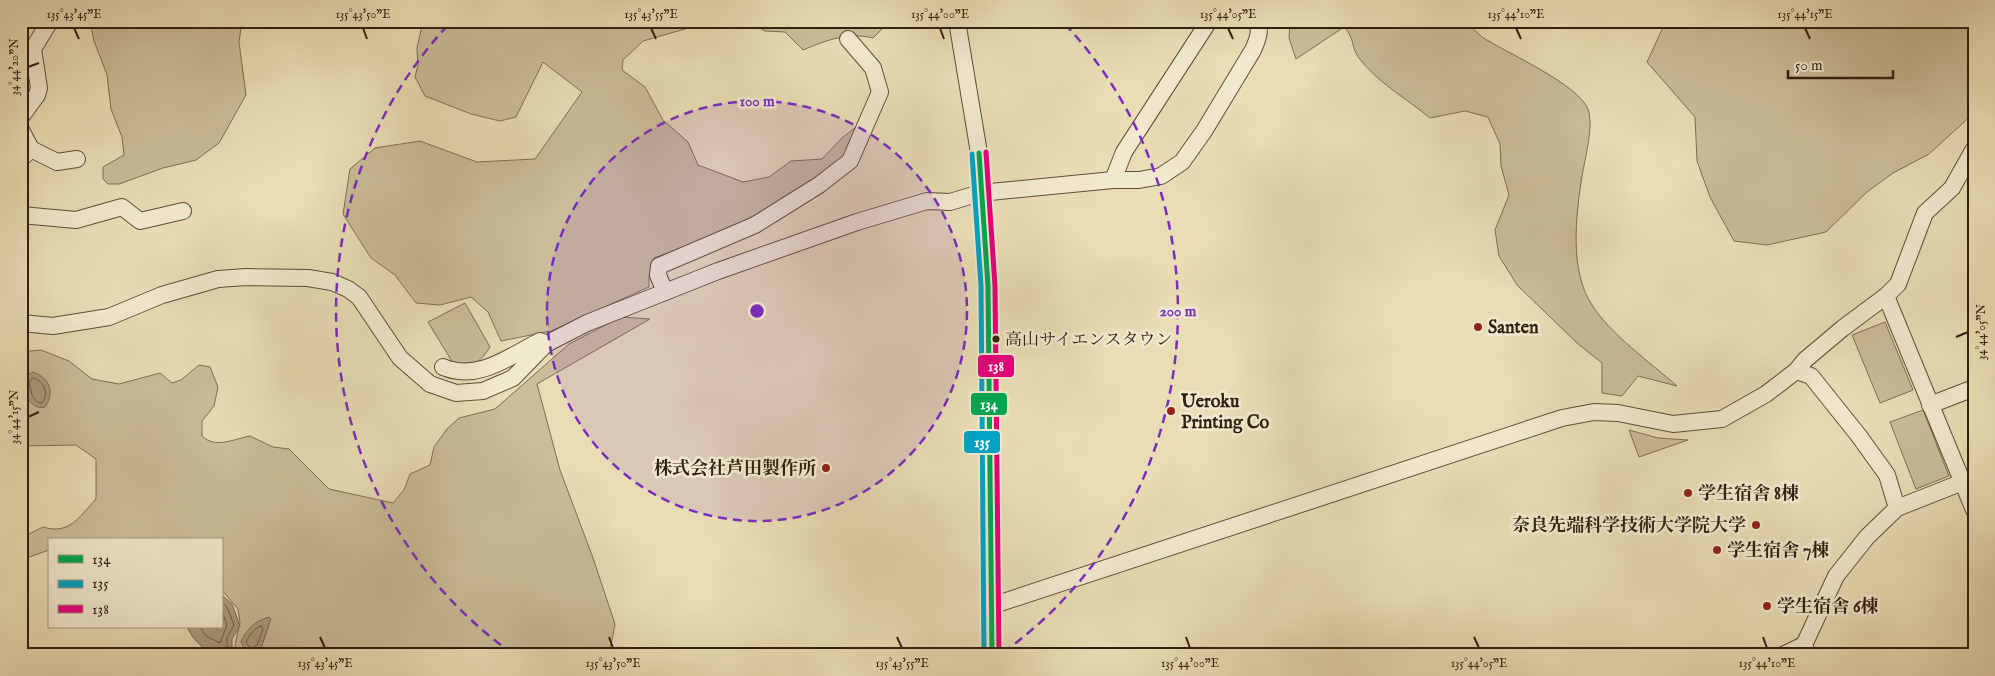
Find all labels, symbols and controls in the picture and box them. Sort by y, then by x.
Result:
text: 135°43'45"E [46,7,102,22]
text: 135°43'50"E [335,7,391,22]
text: 135°43'55"E [624,7,678,22]
text: 135°44'00"E [911,7,969,22]
text: 135°44'05"E [1200,7,1256,22]
text: 135°44'10"E [1488,7,1544,22]
text: 135°44'15"E [1777,7,1833,22]
text: 34°44'20"N [7,38,22,96]
scale bar [1788,48,1892,80]
text: 50 m [1795,56,1823,75]
text: 100 m [739,92,775,111]
centre of rings [748,302,766,320]
text: 200 m [1160,302,1197,321]
text: 34°44'05"N [1974,303,1989,360]
place label: Santen [1488,317,1539,340]
marker: Santen [1472,321,1484,333]
place label: 高山サイエンスタウン [1005,330,1173,351]
marker: 高山サイエンスタウン [991,334,1001,344]
line badge: 138 [977,354,1015,378]
text: 138 [988,358,1004,376]
text: 34°44'15"N [7,389,22,444]
place label: Ueroku Printing Co [1180,391,1270,435]
line badge: 134 [970,392,1008,416]
text: 134 [980,396,999,414]
marker: Ueroku Printing Co [1165,405,1177,417]
line badge: 135 [963,430,1001,454]
text: 135 [974,434,990,452]
place label: 株式会社芦田製作所 [654,458,816,481]
marker: 株式会社芦田製作所 [820,462,832,474]
place label: 学生宿舎 8棟 [1698,483,1799,506]
marker: 学生宿舎 8棟 [1682,487,1694,499]
place label: 奈良先端科学技術大学院大学 [1512,515,1746,538]
marker: 奈良先端科学技術大学院大学 [1750,519,1762,531]
legend [48,538,222,628]
place label: 学生宿舎 7棟 [1727,540,1829,563]
marker: 学生宿舎 7棟 [1711,544,1723,556]
text: 134 [92,550,111,569]
text: 135 [92,574,109,593]
place label: 学生宿舎 6棟 [1777,596,1879,619]
text: 138 [92,600,109,619]
marker: 学生宿舎 6棟 [1761,600,1773,612]
text: 135°43'45"E [297,656,353,671]
text: 135°43'50"E [585,656,641,671]
text: 135°43'55"E [875,656,929,671]
text: 135°44'00"E [1161,656,1219,671]
text: 135°44'05"E [1451,656,1507,671]
text: 135°44'10"E [1739,656,1795,671]

